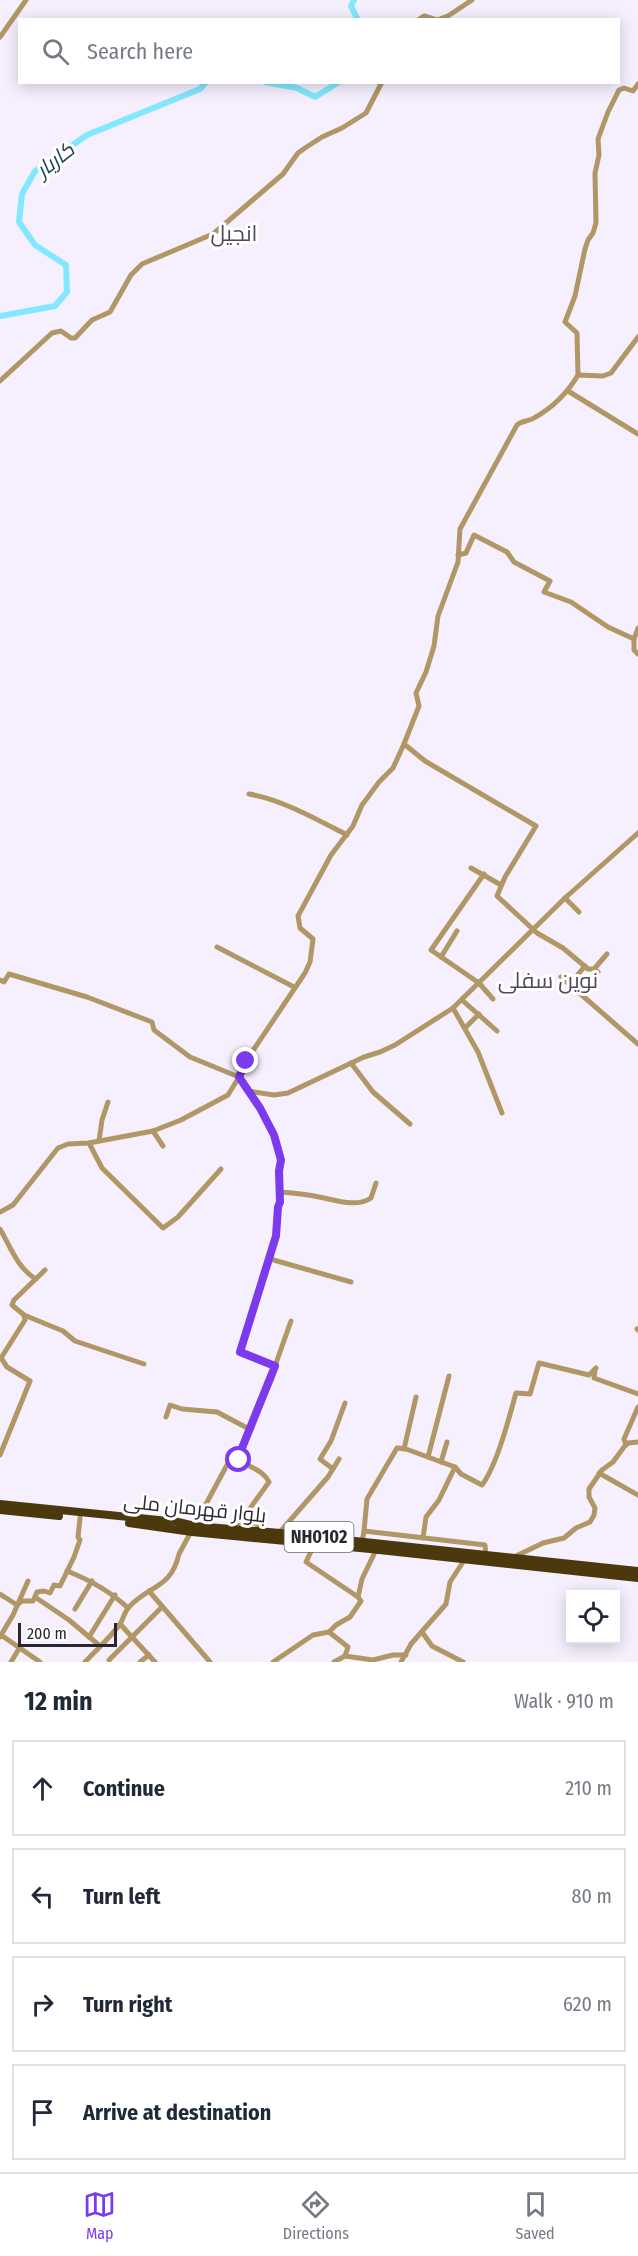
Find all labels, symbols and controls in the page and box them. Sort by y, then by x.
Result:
search box [18,18,620,84]
icon: search [39,35,72,68]
text: Search here [87,38,193,65]
water label: کاربار [28,137,80,185]
district label: انجيل [211,220,257,247]
district label: نوین سفلى [498,967,598,994]
route end [232,1047,258,1073]
route start [225,1446,251,1472]
street label: بلوار قهرمان ملی [122,1489,267,1528]
road number: NH0102 [284,1522,354,1552]
map controls [566,1590,620,1644]
button: locate [566,1590,620,1644]
scale bar [18,1620,117,1648]
text: 200 m [27,1624,67,1643]
text: 12 min [24,1686,93,1717]
text: Walk · 910 m [514,1689,614,1713]
icon: ahead [26,1772,59,1805]
text: Continue [83,1775,165,1802]
text: 210 m [565,1776,612,1800]
icon: left [26,1880,59,1913]
text: Turn left [83,1883,161,1910]
text: 80 m [572,1884,612,1908]
icon: right [26,1988,59,2021]
text: Turn right [83,1991,172,2018]
text: 620 m [563,1992,612,2016]
icon: arrive [26,2096,59,2129]
text: Arrive at destination [83,2099,271,2126]
tab: Map [83,2188,116,2243]
tab: Directions [283,2188,349,2243]
tab: Saved [516,2188,555,2243]

